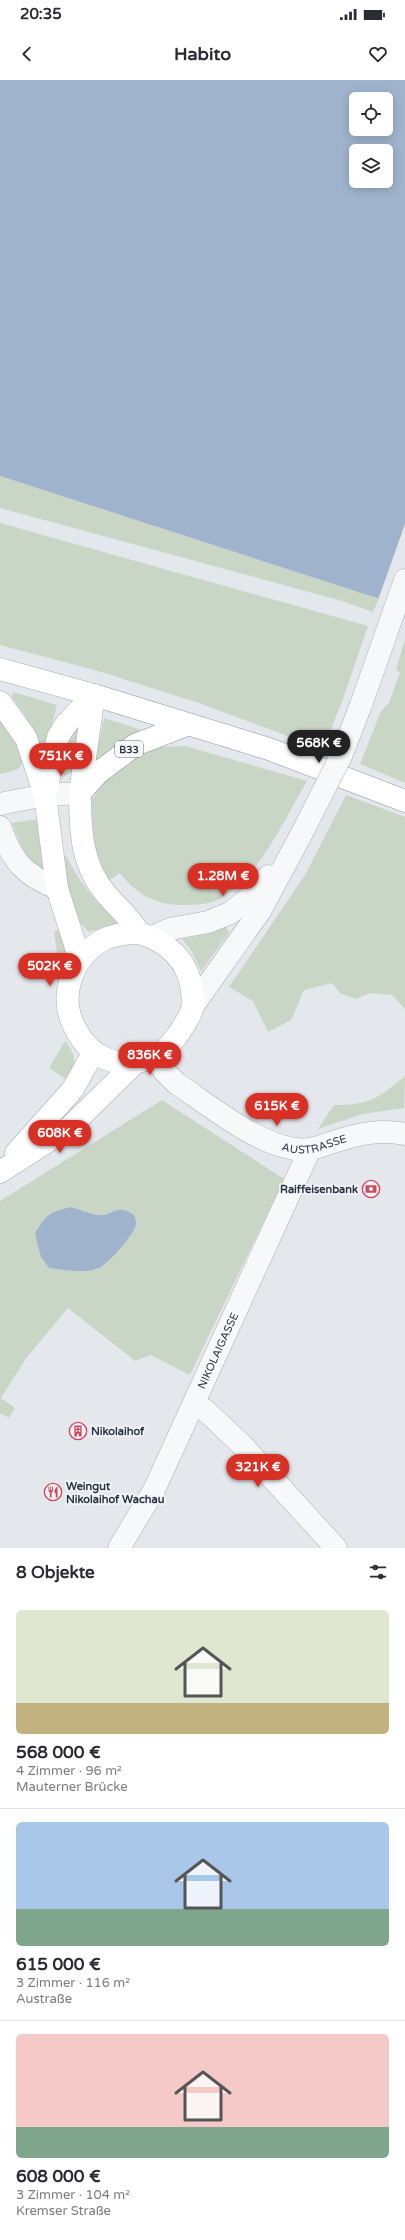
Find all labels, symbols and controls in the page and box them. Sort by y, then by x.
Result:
text: 20:35 [20,5,62,23]
icon: back [16,43,38,65]
text: Habito [174,43,231,65]
icon: heart [367,43,389,65]
map controls [349,92,393,188]
button: locate [349,92,393,136]
button: layers [349,144,393,188]
pin: 568K € [286,730,352,764]
text: 568K € [296,735,342,751]
road number: B33 [115,741,143,757]
pin: 751K € [28,743,94,777]
text: 751K € [38,748,84,764]
pin: 1.28M € [186,863,260,897]
text: 1.28M € [197,868,249,884]
pin: 502K € [17,953,83,987]
text: 502K € [27,958,73,974]
pin: 836K € [117,1042,183,1076]
text: 836K € [127,1047,173,1063]
pin: 615K € [244,1093,310,1127]
text: 615K € [254,1098,300,1114]
pin: 608K € [27,1120,93,1154]
text: 608K € [37,1125,83,1141]
street label: AUSTRASSE [280,1132,348,1157]
bank icon: Raiffeisenbank [361,1179,381,1199]
place label: Raiffeisenbank [280,1183,358,1196]
street label: NIKOLAIGASSE [195,1311,241,1391]
building icon: Nikolaihof [68,1421,88,1441]
place label: Nikolaihof [91,1425,145,1438]
pin: 321K € [225,1454,291,1488]
text: 321K € [235,1459,281,1475]
place label: Weingut Nikolaihof Wachau [66,1480,165,1506]
restaurant icon: Weingut Nikolaihof Wachau [43,1482,63,1502]
icon: filters [367,1561,389,1583]
text: 8 Objekte [16,1562,95,1583]
icon: home [167,1636,239,1708]
text: 568 000 € [16,1742,101,1763]
text: 4 Zimmer · 96 m² [16,1763,122,1779]
text: Mauterner Brücke [16,1779,128,1795]
icon: home [167,1848,239,1920]
text: 615 000 € [16,1954,101,1975]
text: 3 Zimmer · 116 m² [16,1975,130,1991]
text: Austraße [16,1991,72,2007]
icon: home [167,2060,239,2132]
text: 608 000 € [16,2166,101,2187]
text: 3 Zimmer · 104 m² [16,2187,130,2203]
text: Kremser Straße [16,2203,111,2219]

